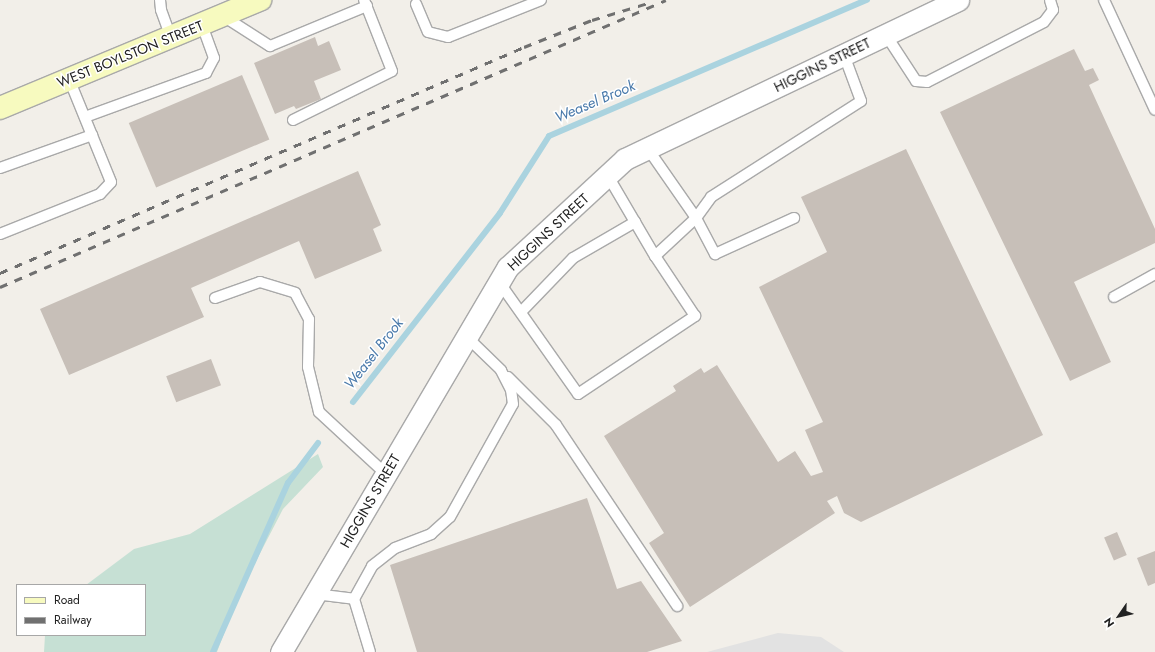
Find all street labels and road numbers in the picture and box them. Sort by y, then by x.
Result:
street label: WEST BOYLSTON STREET [54,17,206,91]
street label: HIGGINS STREET [771,34,873,96]
street label: HIGGINS STREET [504,190,592,274]
street label: HIGGINS STREET [336,451,404,551]

